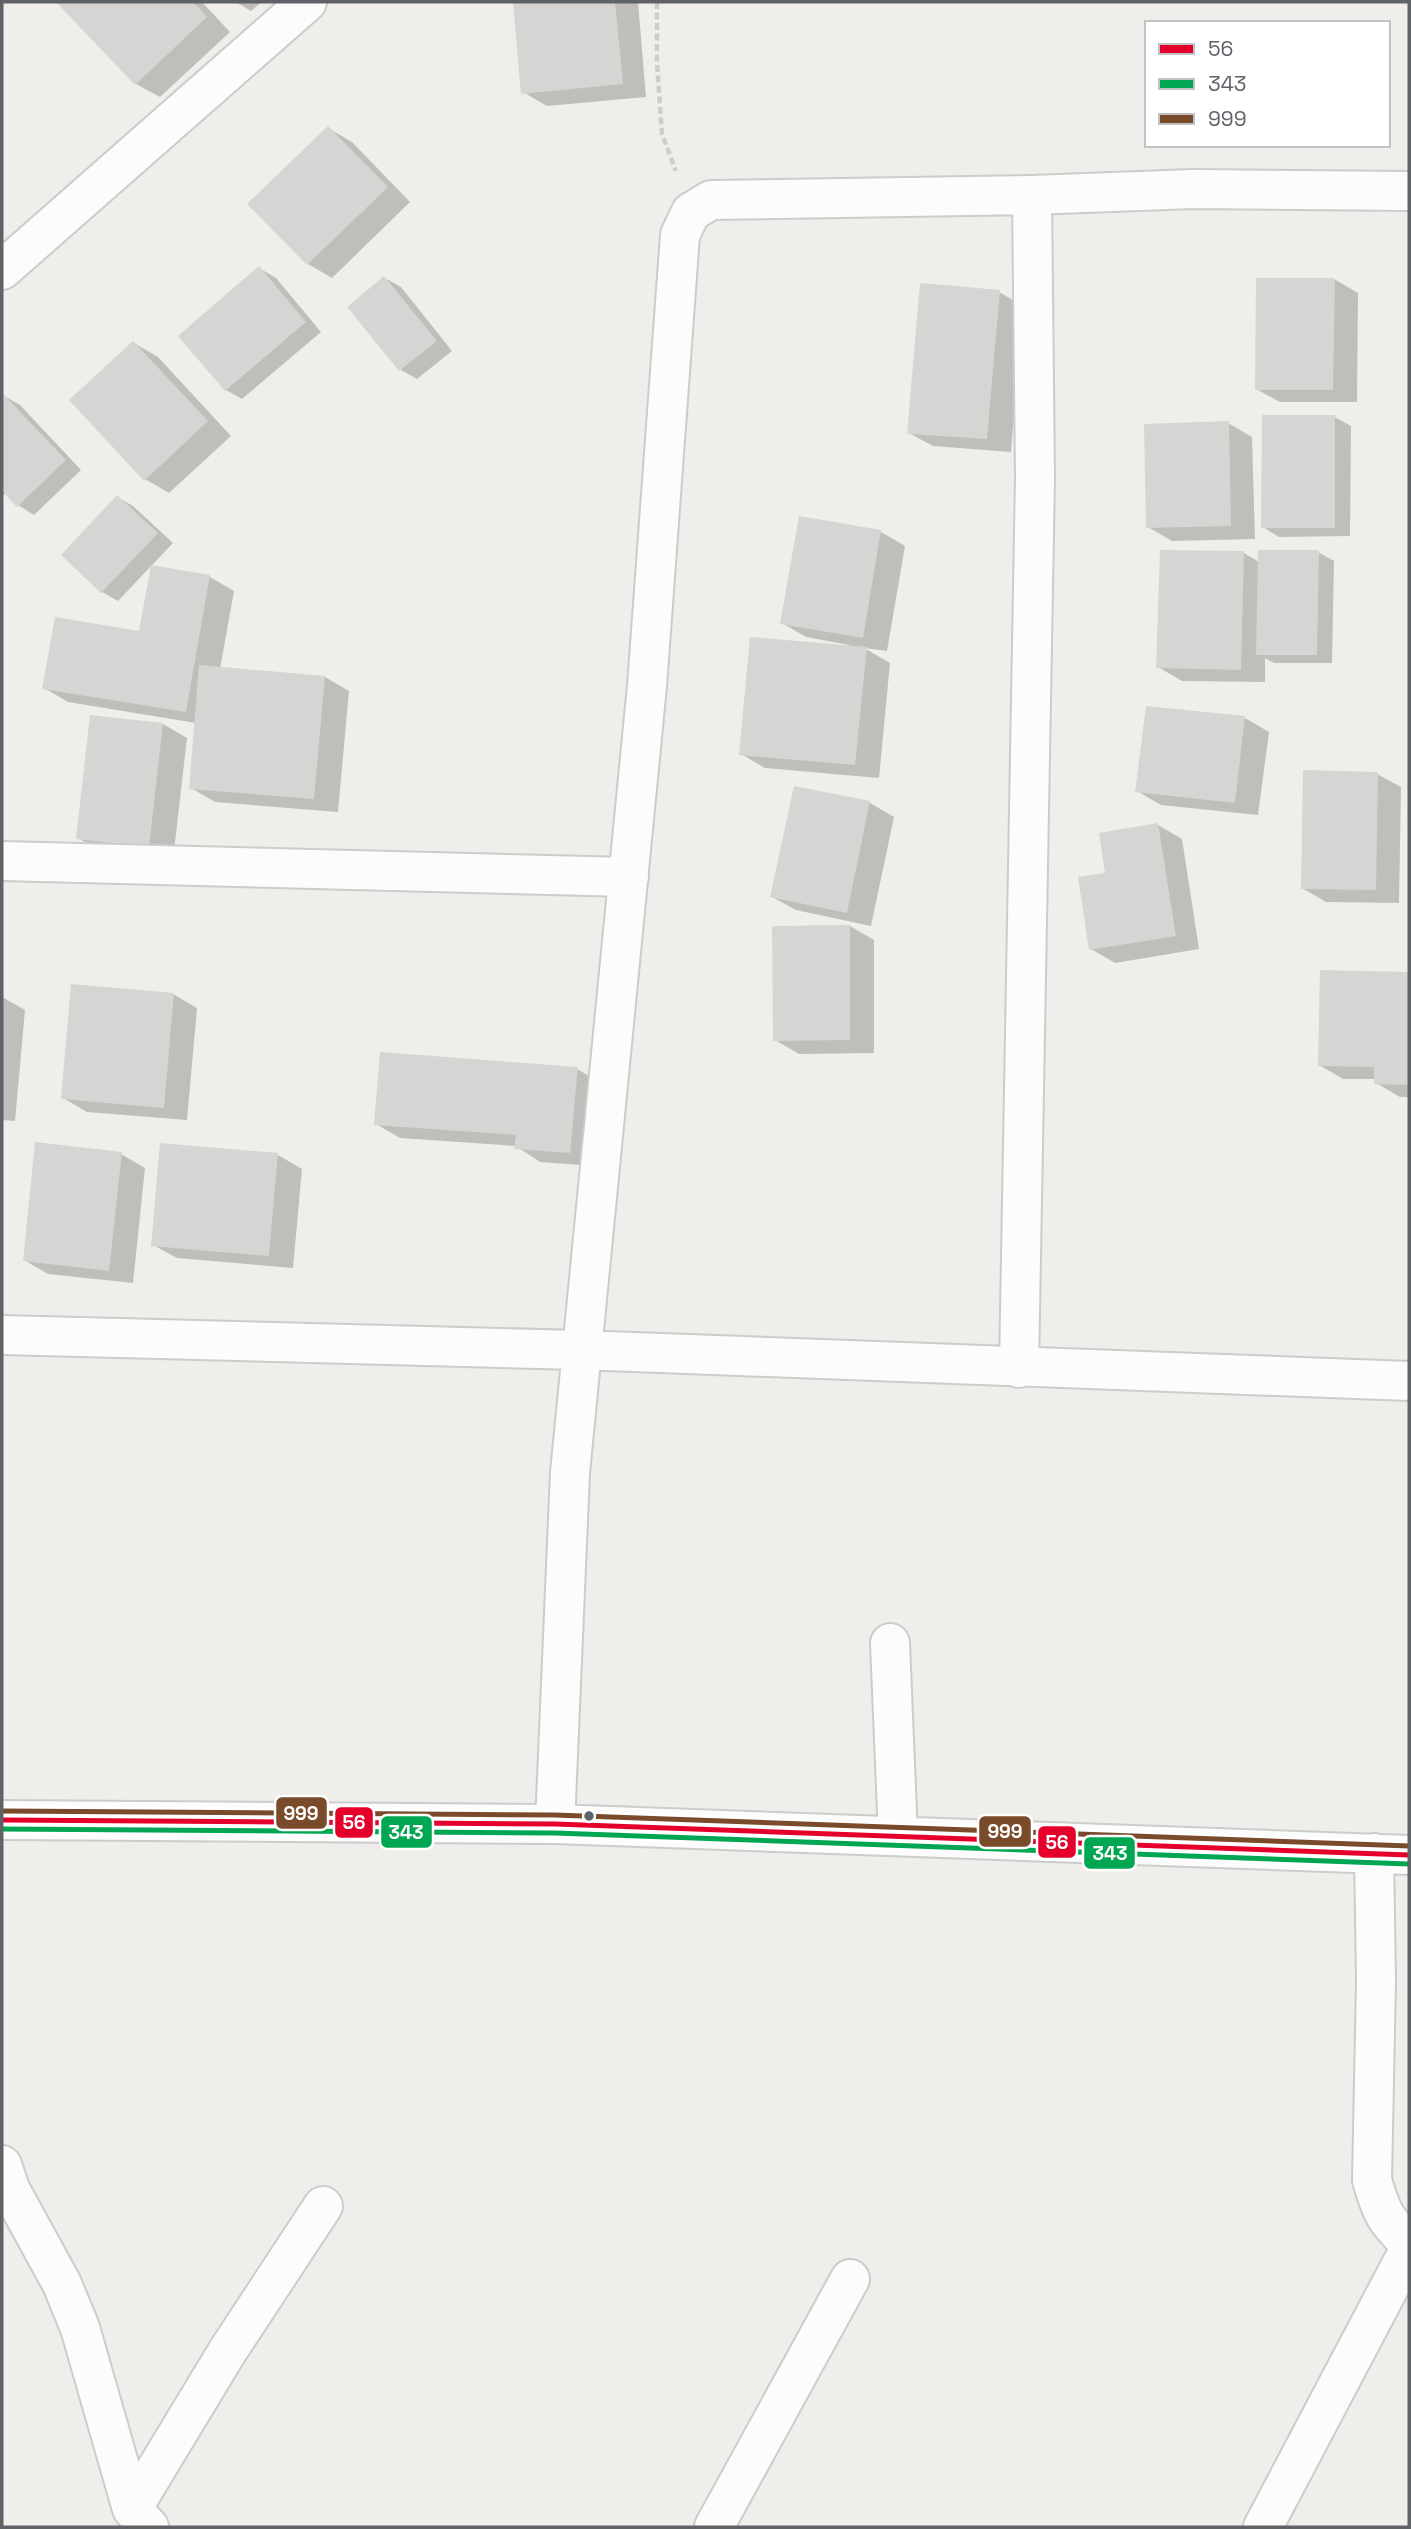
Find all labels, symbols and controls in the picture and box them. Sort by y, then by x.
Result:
legend [1145,21,1390,147]
text: 56 [1208,35,1233,62]
text: 343 [1208,70,1247,97]
text: 999 [1208,105,1247,132]
line badge: 999 [275,1796,328,1830]
text: 999 [283,1801,319,1826]
line badge: 56 [334,1806,374,1839]
unlabelled marker [582,1809,596,1823]
text: 56 [342,1810,366,1835]
line badge: 343 [380,1815,433,1849]
line badge: 999 [978,1815,1032,1848]
text: 999 [987,1819,1023,1844]
text: 343 [388,1820,424,1845]
line badge: 56 [1037,1825,1077,1859]
text: 56 [1045,1830,1069,1855]
line badge: 343 [1083,1836,1136,1870]
text: 343 [1092,1841,1128,1866]

